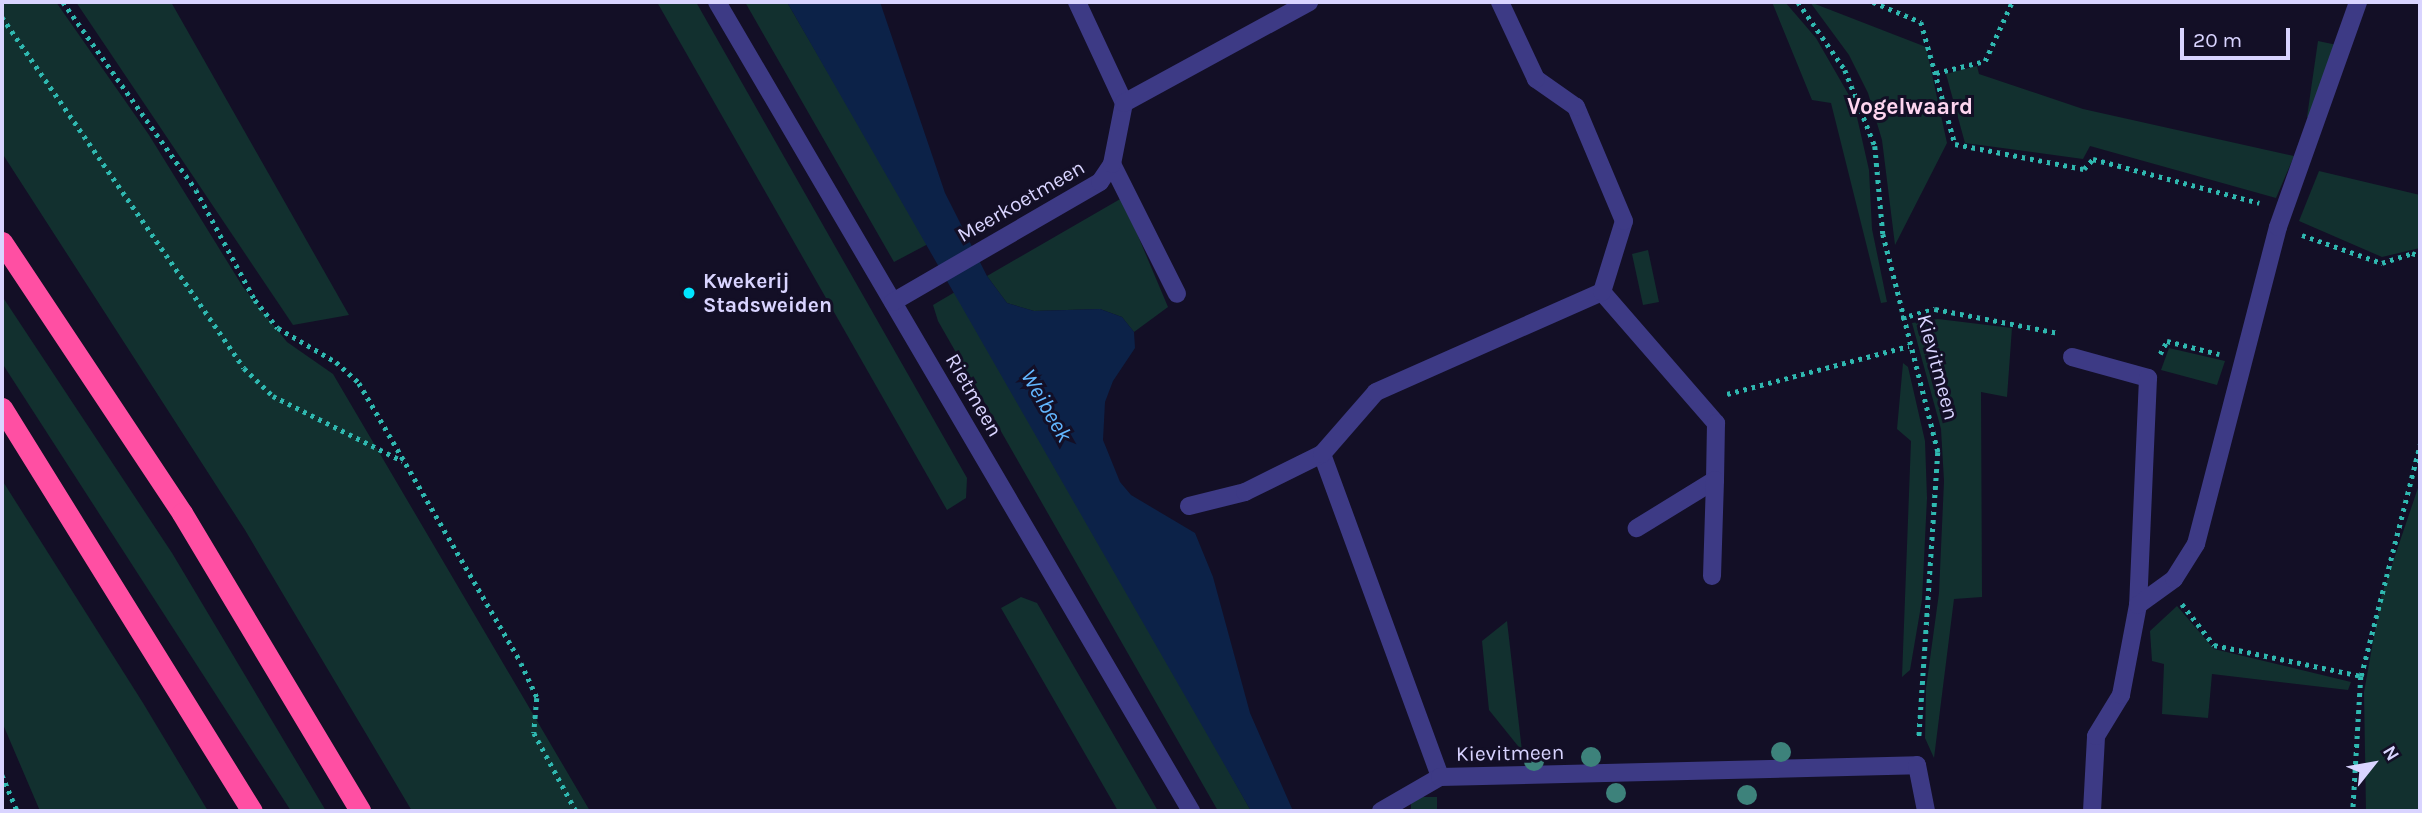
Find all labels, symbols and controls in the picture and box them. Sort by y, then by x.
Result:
scale bar [2184,14,2294,58]
text: 20 m [2193,28,2242,52]
district label: Vogelwaard [1847,93,1973,121]
street label: Meerkoetmeen [953,154,1089,248]
place label: Kwekerij Stadsweiden [703,268,832,318]
marker: Kwekerij Stadsweiden [681,285,697,301]
street label: Kievitmeen [1912,311,1964,423]
street label: Rietmeen [940,349,1008,441]
water label: Weibeek [1014,365,1078,447]
north arrow [2338,729,2408,799]
street label: Kievitmeen [1456,739,1564,767]
text: N [2378,742,2404,765]

